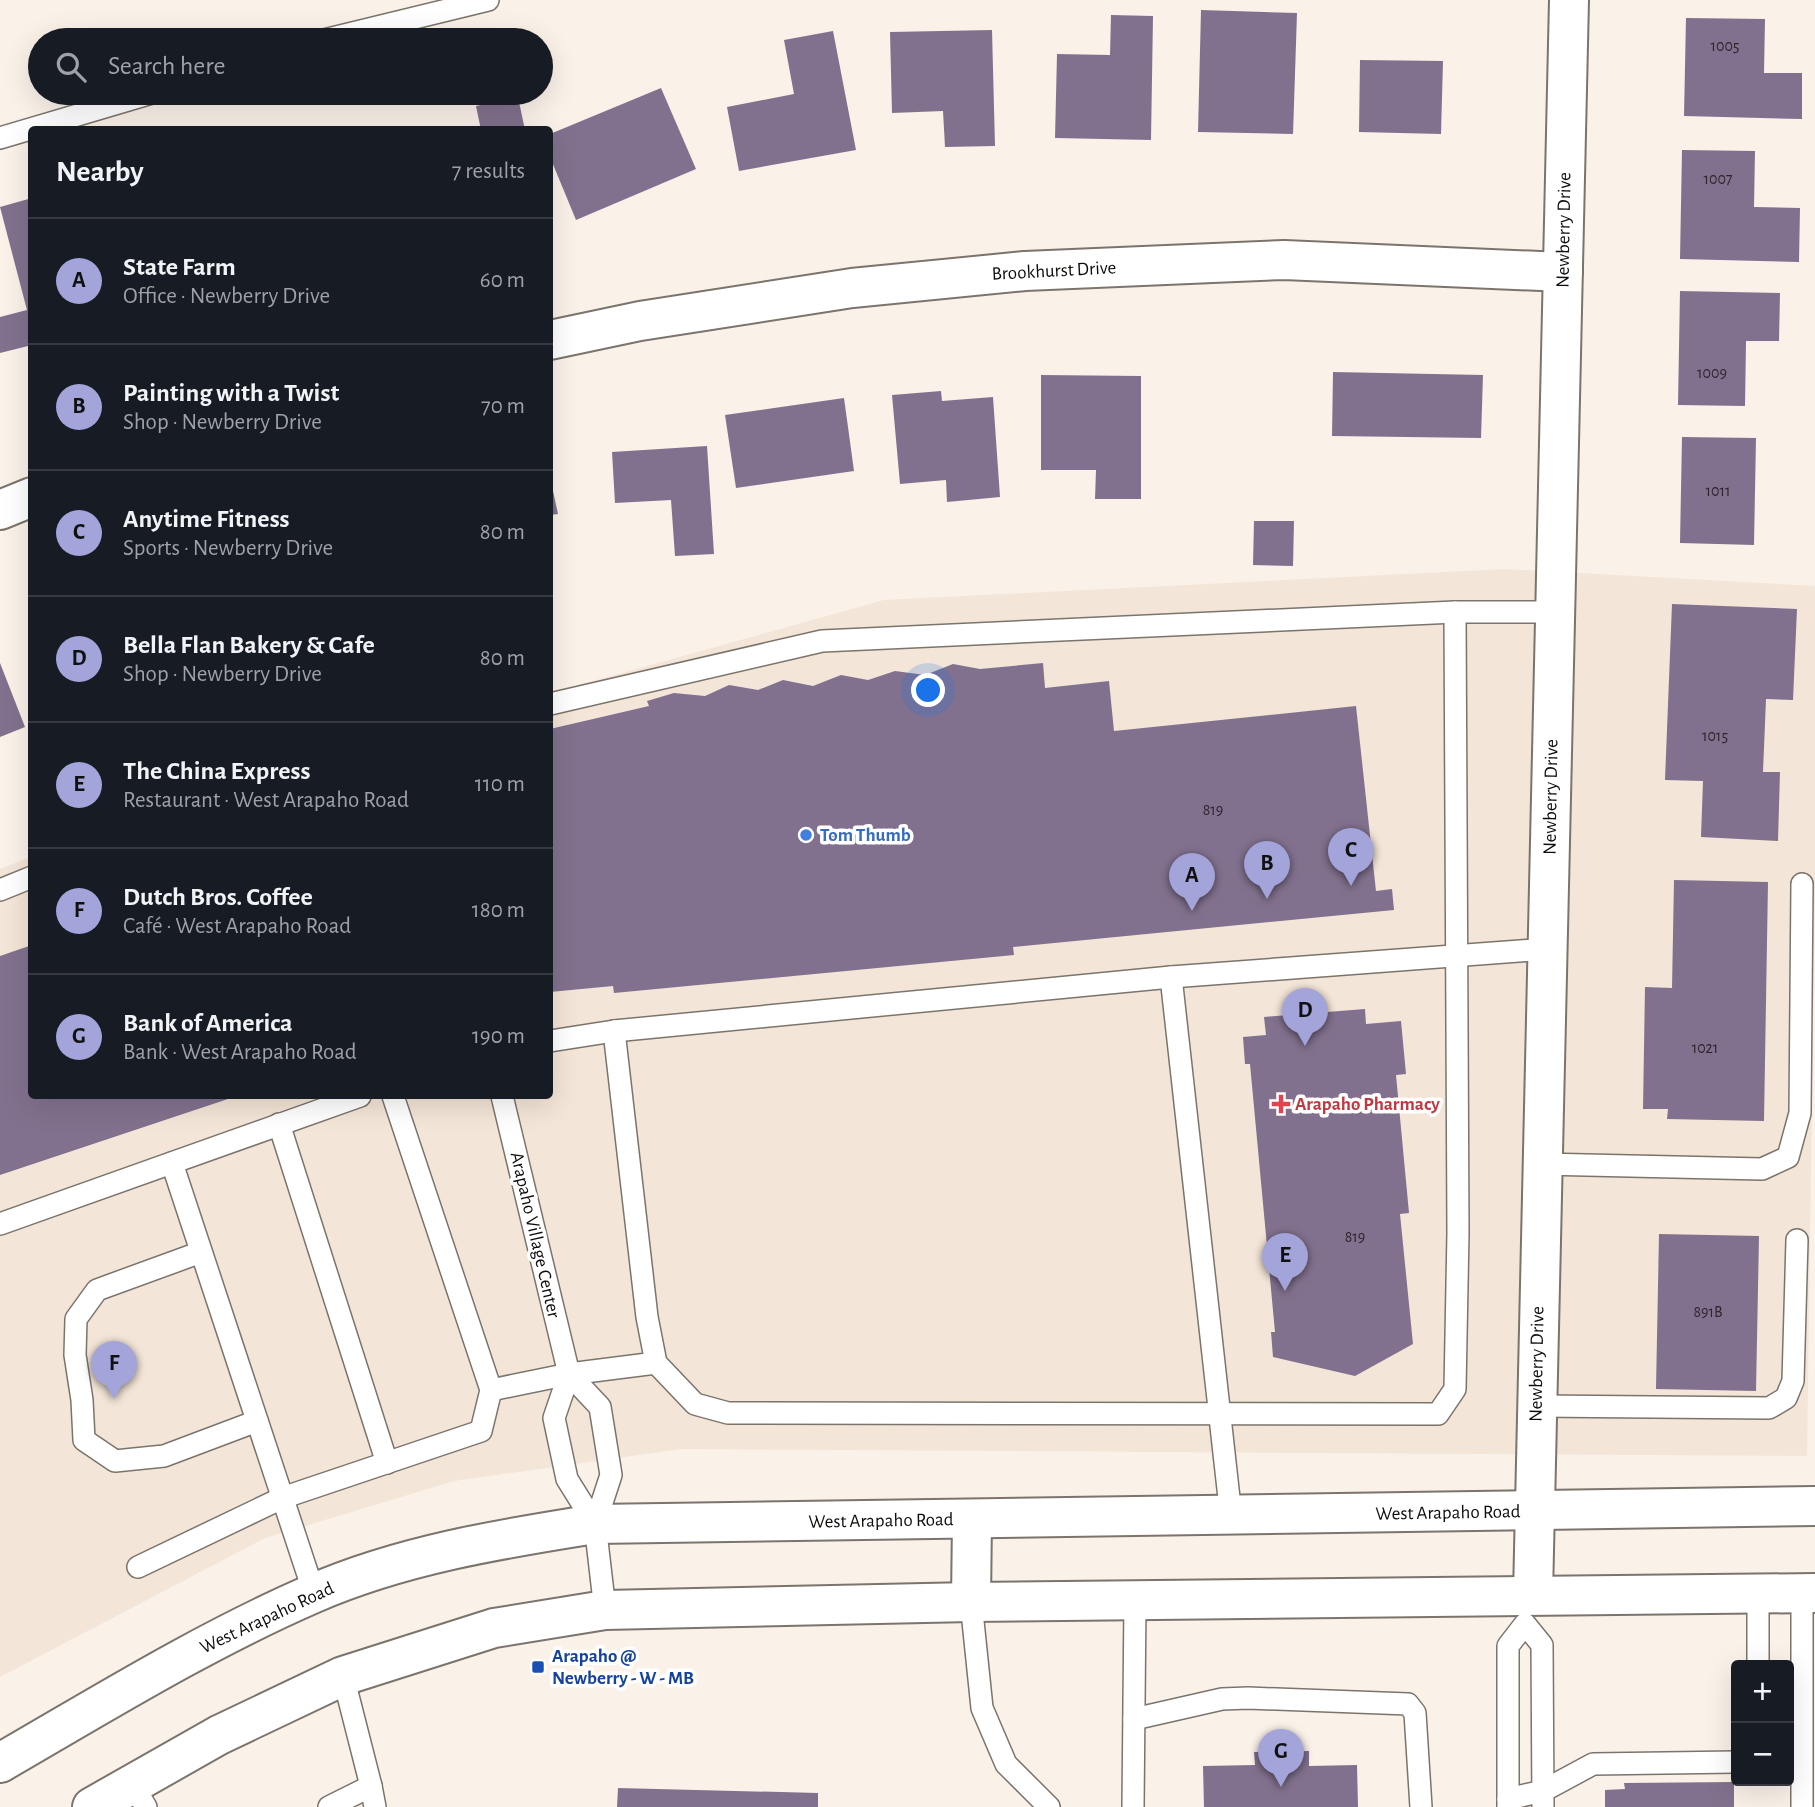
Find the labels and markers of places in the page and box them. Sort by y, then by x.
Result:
place label: Tom Thumb [820,826,911,845]
marker: Tom Thumb [798,827,814,843]
pin: C [1328,828,1374,886]
pin: B [1244,841,1290,899]
pin: A [1169,853,1215,911]
pin: D [1282,988,1328,1046]
place label: Arapaho Pharmacy [1295,1095,1440,1114]
marker: Arapaho Pharmacy [1273,1096,1289,1112]
pin: E [1262,1233,1308,1291]
pin: F [91,1341,137,1399]
place label: Arapaho @ Newberry - W - MB [552,1647,694,1688]
marker: Arapaho @ Newberry - W - MB [530,1659,546,1675]
pin: G [1258,1729,1304,1787]

